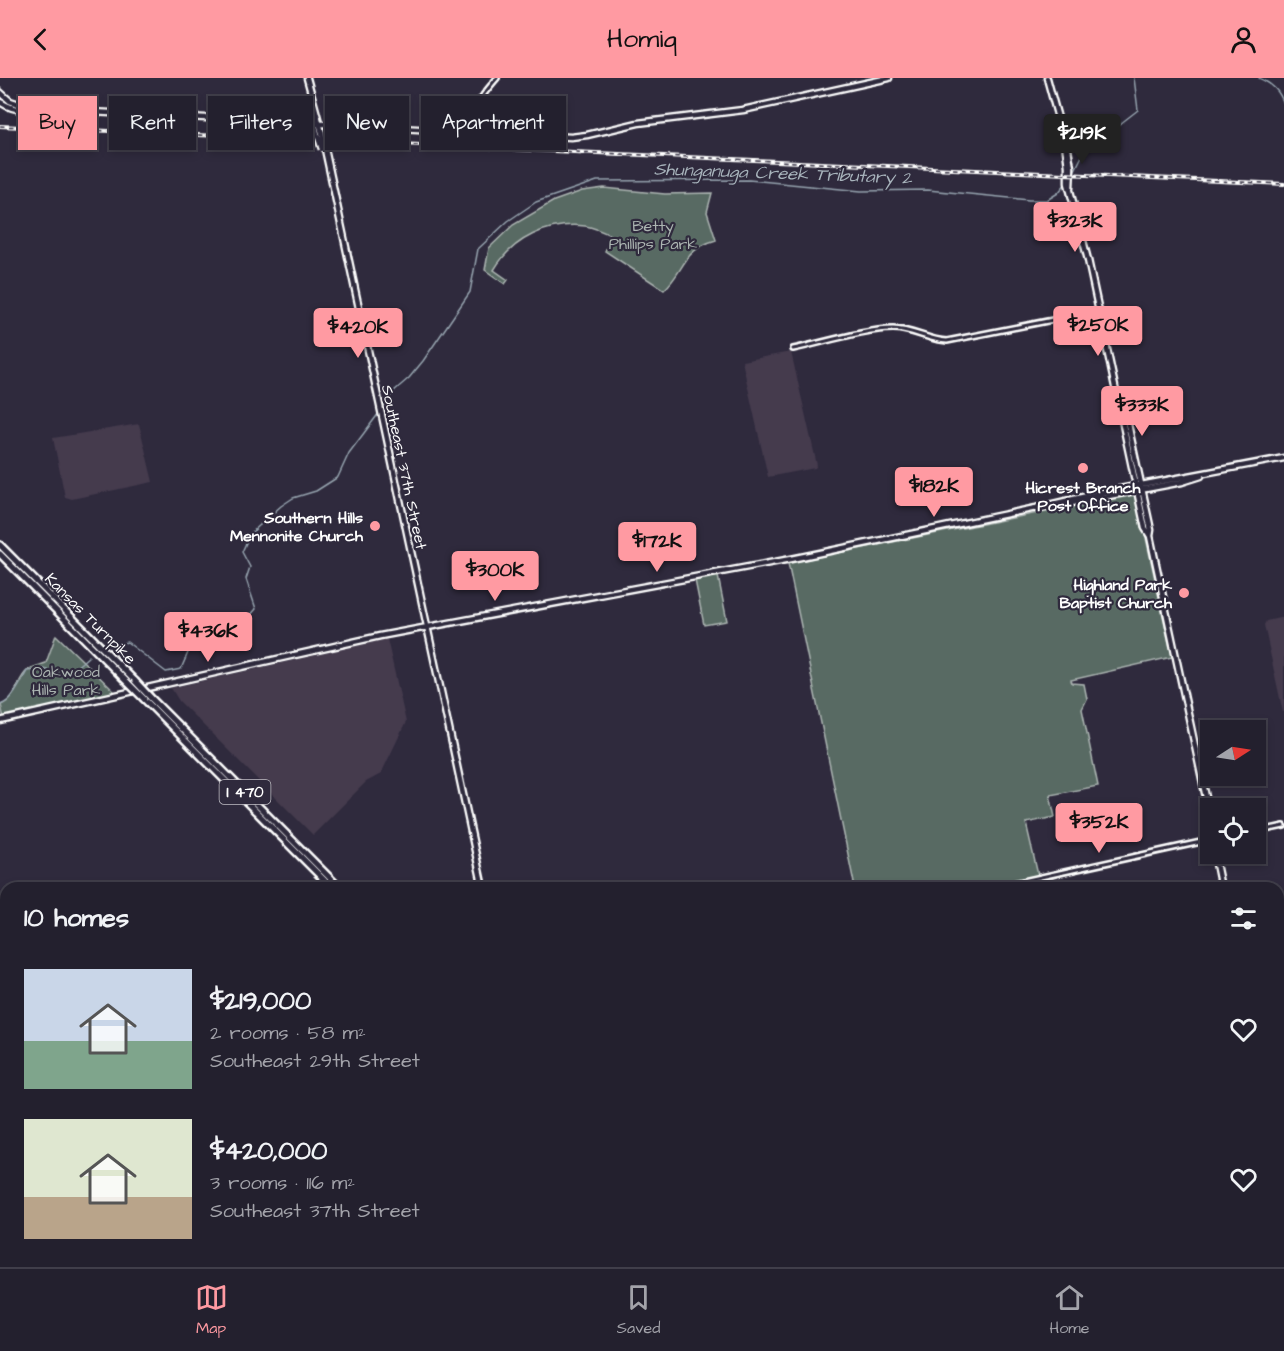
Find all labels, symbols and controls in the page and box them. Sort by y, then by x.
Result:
text: Homiq [607,20,677,58]
icon: back [24,23,57,56]
icon: person [1227,23,1260,56]
chip: Buy [18,96,97,150]
chip: Rent [109,96,196,150]
chip: Filters [208,96,313,150]
chip: New [325,96,409,150]
chip: Apartment [421,96,566,150]
pin: $219K [1040,114,1124,165]
text: $219K [1058,119,1106,147]
water label: Shunganuga Creek Tributary 2 [654,157,913,192]
pin: $323K [1033,202,1117,253]
text: $323K [1047,207,1103,235]
park label: Betty Phillips Park [609,215,697,255]
pin: $250K [1056,306,1140,357]
pin: $420K [316,308,400,359]
text: $250K [1067,311,1129,339]
text: $420K [328,313,388,341]
street label: Southeast 37th Street [376,383,432,552]
pin: $333K [1100,386,1184,437]
text: $333K [1115,391,1169,419]
marker: Hicrest Branch Post Office [1076,461,1090,475]
pin: $182K [892,467,976,518]
text: $182K [909,472,959,500]
place label: Hicrest Branch Post Office [1025,477,1142,517]
place label: Southern Hills Mennonite Church [230,507,364,547]
marker: Southern Hills Mennonite Church [368,519,382,533]
pin: $172K [615,522,699,573]
text: $172K [632,527,682,555]
pin: $300K [453,551,537,602]
text: $300K [466,556,524,584]
street label: Kansas Turnpike [40,568,141,670]
place label: Highland Park Baptist Church [1060,574,1173,614]
marker: Highland Park Baptist Church [1177,586,1191,600]
pin: $436K [166,612,250,663]
text: $436K [178,617,238,645]
park label: Oakwood Hills Park [32,661,100,701]
north arrow [1200,720,1266,786]
map controls [1200,720,1266,864]
road number: I 470 [220,780,270,804]
button: locate [1200,798,1266,864]
pin: $352K [1057,803,1141,854]
text: $352K [1069,808,1129,836]
text: 10 homes [24,900,129,936]
icon: filters [1227,902,1260,935]
text: $219,000 [210,983,311,1019]
icon: home [72,993,144,1065]
icon: heart [1227,1013,1260,1046]
text: 2 rooms · 58 m² [210,1019,366,1047]
text: Southeast 29th Street [210,1047,420,1075]
text: $420,000 [210,1133,327,1169]
icon: home [72,1143,144,1215]
icon: heart [1227,1163,1260,1196]
text: 3 rooms · 116 m² [210,1169,355,1197]
text: Southeast 37th Street [210,1197,420,1225]
tab: Map [195,1281,228,1339]
tab: Saved [617,1281,660,1339]
tab: Home [1050,1281,1089,1339]

